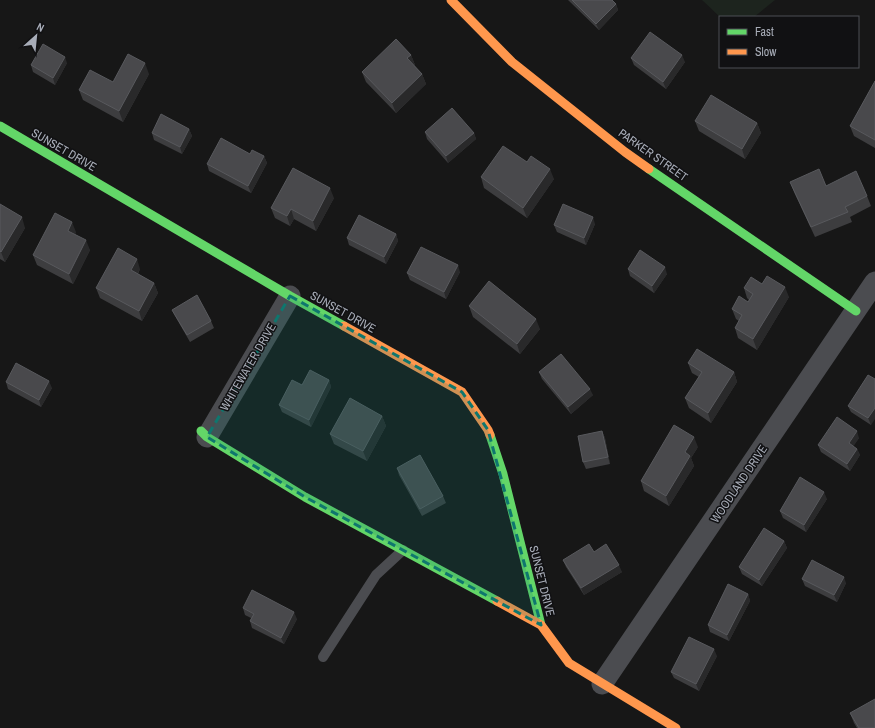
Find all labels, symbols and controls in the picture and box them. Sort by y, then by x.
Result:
north arrow [16,16,56,56]
legend [719,16,859,68]
text: N [34,19,47,35]
text: Fast [755,24,774,40]
text: Slow [755,44,777,60]
street label: SUNSET DRIVE [29,125,99,175]
street label: PARKER STREET [615,125,691,185]
street label: SUNSET DRIVE [307,287,379,337]
street label: WHITEWATER DRIVE [216,320,280,414]
street label: WOODLAND DRIVE [707,442,771,526]
street label: SUNSET DRIVE [525,544,559,618]

